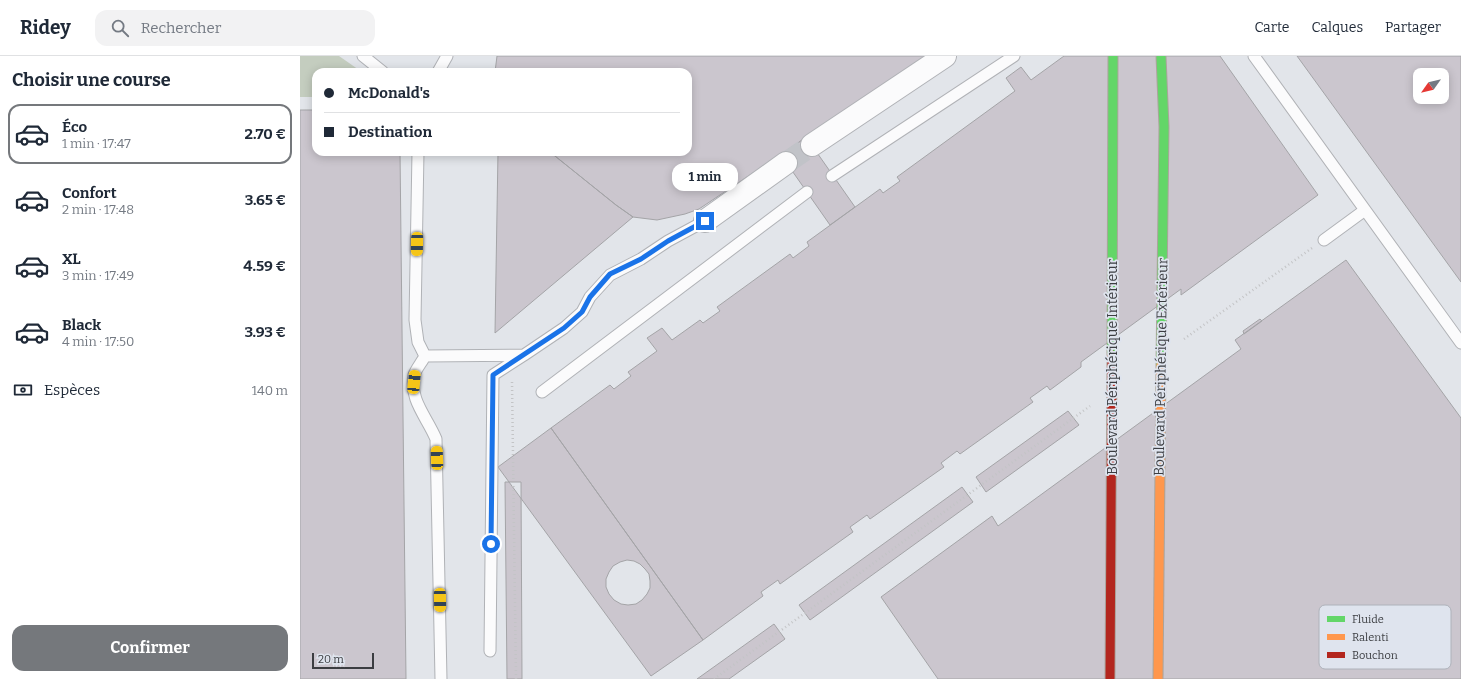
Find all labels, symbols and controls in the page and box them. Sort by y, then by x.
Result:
search box [95,10,375,46]
text: Ridey [20,16,71,39]
icon: search [109,17,131,39]
text: Rechercher [141,19,221,37]
text: Carte [1254,19,1290,36]
text: Calques [1312,19,1363,36]
text: Partager [1385,19,1441,36]
north arrow [1413,68,1449,104]
map controls [1413,68,1449,104]
text: Choisir une course [12,69,171,91]
text: McDonald's [348,84,430,102]
icon: car [14,116,50,152]
text: Éco [62,118,87,136]
text: Destination [348,123,432,141]
text: 2.70 € [244,125,286,143]
text: 1 min · 17:47 [62,136,131,151]
callout: 1 min [672,163,738,191]
text: 1 min [689,169,721,184]
icon: car [14,182,50,218]
text: Confort [62,184,117,202]
text: 3.65 € [245,191,286,209]
text: 2 min · 17:48 [62,202,134,217]
route end [696,212,714,230]
car [411,232,423,256]
icon: car [14,248,50,284]
text: XL [62,250,81,268]
text: 4.59 € [243,257,286,275]
street label: Boulevard Périphérique Extérieur [1151,258,1171,476]
street label: Boulevard Périphérique Intérieur [1104,259,1121,475]
text: 3 min · 17:49 [62,268,134,283]
icon: car [14,314,50,350]
text: Black [62,316,101,334]
text: 3.93 € [244,323,286,341]
text: 4 min · 17:50 [62,334,134,349]
car [407,369,421,395]
icon: cash [12,379,34,401]
text: Espèces [44,381,100,399]
text: 140 m [252,383,288,398]
car [431,446,443,470]
route start [482,535,500,553]
car [434,588,446,612]
legend [1319,605,1451,669]
text: Fluide [1352,613,1384,626]
button: Confirmer [12,625,288,671]
text: Ralenti [1352,631,1389,644]
text: Bouchon [1352,649,1398,662]
scale bar [312,651,374,670]
text: 20 m [318,653,344,666]

